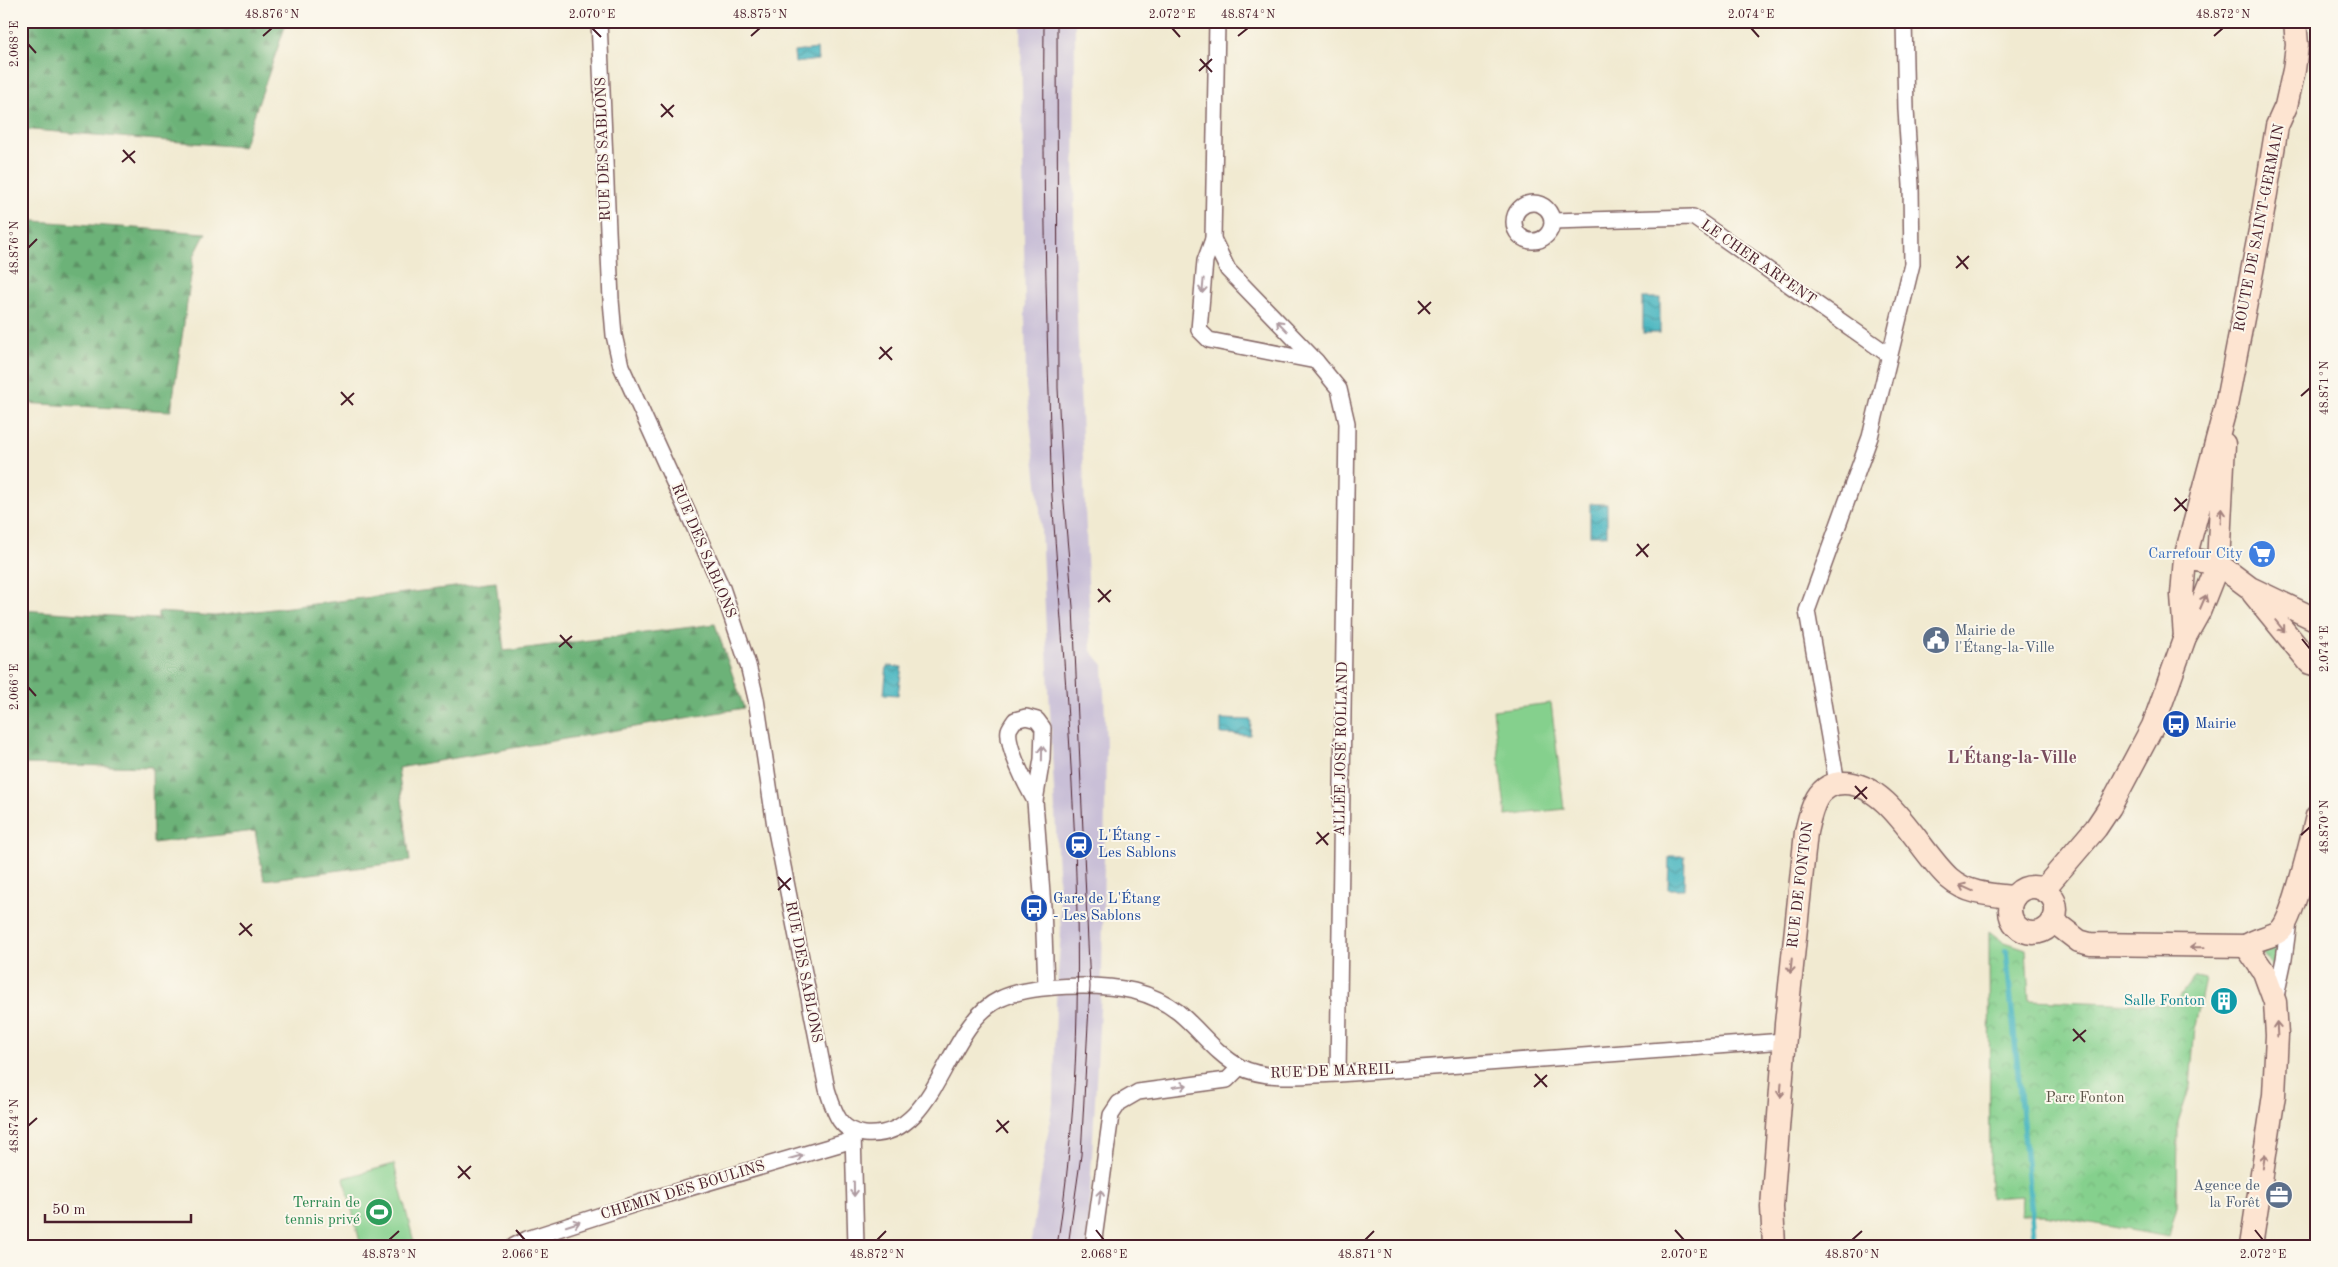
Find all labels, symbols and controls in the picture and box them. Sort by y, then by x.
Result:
text: 48.875°N [733,8,787,21]
text: 48.876°N [245,9,299,21]
text: 2.070°E [569,9,615,21]
text: 2.072°E [1149,9,1195,21]
text: 48.874°N [1221,9,1275,21]
text: 2.074°E [1728,9,1774,21]
text: 48.872°N [2196,9,2250,21]
text: 2.068°E [9,21,21,67]
street label: RUE DES SABLONS [594,77,614,221]
street label: ROUTE DE SAINT-GERMAIN [2232,122,2288,333]
street label: LE CHER ARPENT [1698,218,1818,308]
text: 48.876°N [9,221,21,275]
one-way arrow [1198,278,1208,294]
one-way arrow [1276,320,1288,332]
text: 48.871°N [2319,361,2331,415]
street label: RUE DES SABLONS [668,482,738,620]
one-way arrow [2216,508,2225,524]
supermarket icon: Carrefour City [2247,539,2277,569]
place label: Carrefour City [2148,547,2243,562]
one-way arrow [2200,594,2209,609]
one-way arrow [2275,619,2286,632]
place label: Mairie de l'Étang-la-Ville [1955,624,2054,656]
public building icon: Mairie de l'Étang-la-Ville [1921,625,1951,655]
text: 2.074°E [2319,626,2331,672]
street label: ALLÉE JOSÉ ROLLAND [1330,661,1351,837]
text: 2.066°E [9,664,21,710]
bus stop icon: Mairie [2161,709,2191,739]
place label: Mairie [2195,717,2236,732]
district label: L'Étang-la-Ville [1947,745,2077,767]
one-way arrow [1038,746,1047,762]
text: 48.870°N [2319,800,2331,854]
street label: RUE DE FONTON [1786,820,1816,949]
place label: L'Étang - Les Sablons [1098,826,1176,861]
station icon: L'Étang - Les Sablons [1064,830,1094,860]
one-way arrow [1959,883,1974,893]
place label: Gare de L'Étang - Les Sablons [1053,889,1160,924]
bus stop icon: Gare de L'Étang - Les Sablons [1019,893,1049,923]
street label: RUE DES SABLONS [782,900,824,1044]
one-way arrow [2190,942,2206,952]
one-way arrow [1787,958,1796,974]
building icon: Salle Fonton [2209,986,2239,1016]
place label: Salle Fonton [2124,994,2205,1009]
one-way arrow [2272,1021,2281,1037]
street label: RUE DE MAREIL [1270,1062,1394,1082]
one-way arrow [1172,1081,1188,1091]
one-way arrow [1776,1082,1785,1098]
park label: Parc Fonton [2045,1091,2125,1106]
text: 48.874°N [9,1099,21,1153]
one-way arrow [787,1152,803,1161]
one-way arrow [2259,1153,2269,1169]
street label: CHEMIN DES BOULINS [599,1159,767,1223]
place label: Agence de la Forêt [2193,1179,2260,1211]
office icon: Agence de la Forêt [2264,1180,2294,1210]
one-way arrow [850,1181,859,1197]
one-way arrow [1095,1190,1105,1206]
scale bar [45,1192,191,1224]
place label: Terrain de tennis privé [285,1196,360,1228]
sports icon: Terrain de tennis privé [364,1197,394,1227]
text: 50 m [52,1203,86,1218]
one-way arrow [565,1219,581,1229]
text: 48.873°N [362,1249,416,1261]
text: 2.066°E [502,1249,548,1261]
text: 48.872°N [850,1249,904,1261]
text: 2.068°E [1081,1249,1127,1261]
text: 48.871°N [1338,1249,1392,1261]
text: 2.070°E [1661,1249,1707,1261]
text: 48.870°N [1825,1249,1879,1261]
text: 2.072°E [2240,1249,2286,1261]

